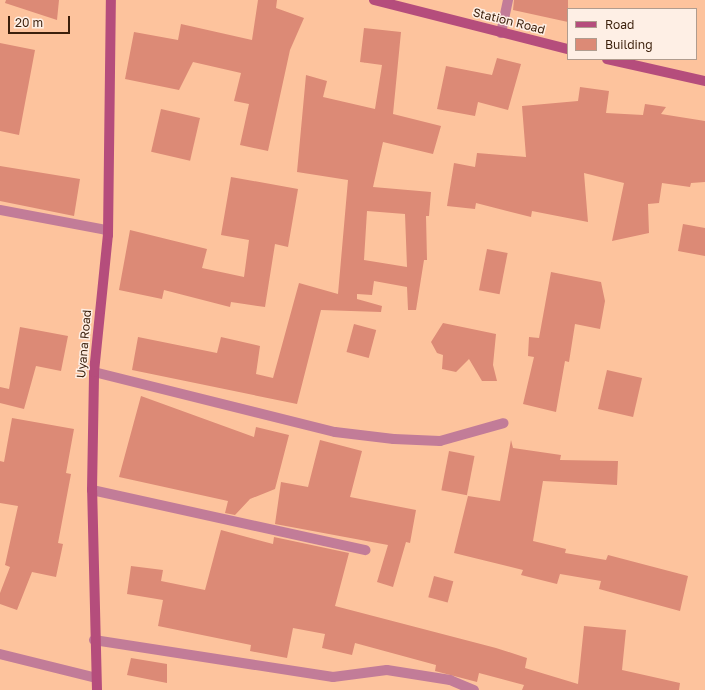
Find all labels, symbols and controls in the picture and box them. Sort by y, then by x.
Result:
street label: Station Road [471,5,547,37]
scale bar [10,8,72,34]
legend [567,8,697,60]
text: 20 m [15,15,43,30]
text: Road [605,17,634,32]
text: Building [605,37,653,52]
street label: Uyana Road [74,309,94,379]

